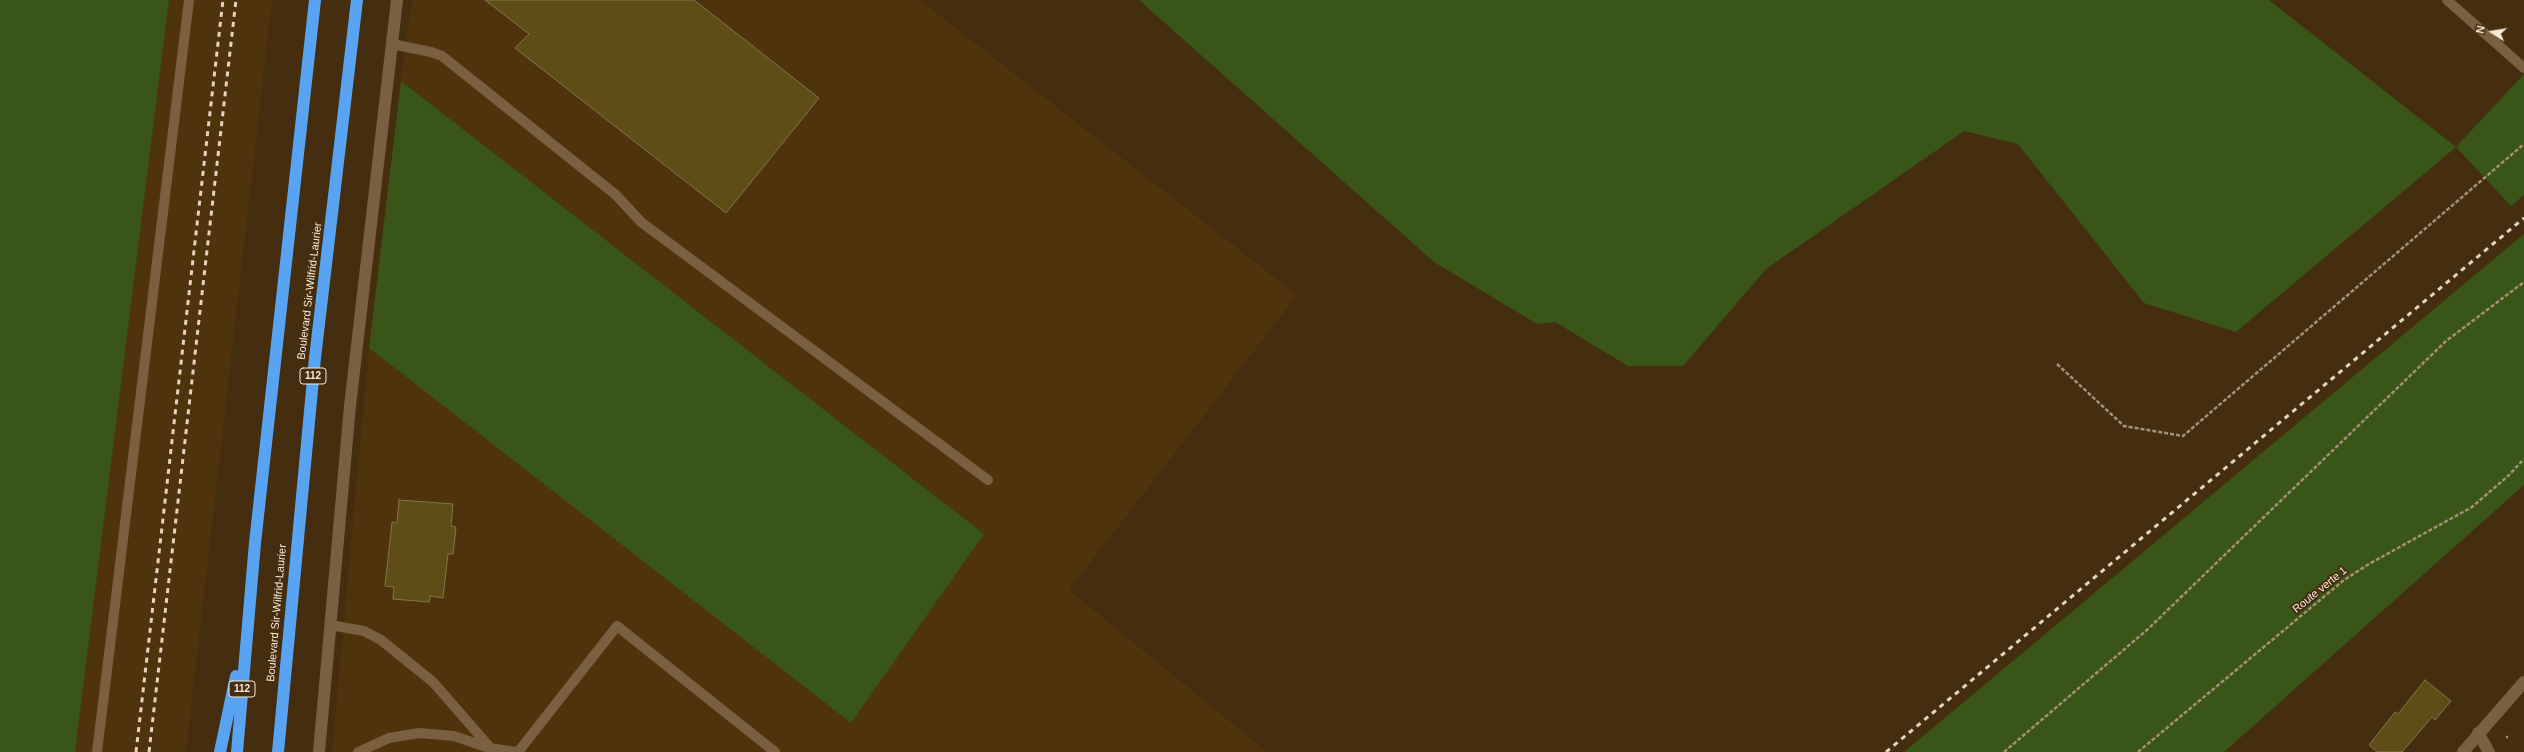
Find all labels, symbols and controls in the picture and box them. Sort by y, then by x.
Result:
north arrow [2472,12,2512,52]
text: N [2474,24,2487,35]
street label: Boulevard Sir-Wilfrid-Laurier [295,222,325,360]
road number: 112 [300,368,326,384]
street label: Boulevard Sir-Wilfrid-Laurier [264,544,290,682]
street label: Route verte 1 [2290,564,2350,616]
road number: 112 [229,681,255,697]

